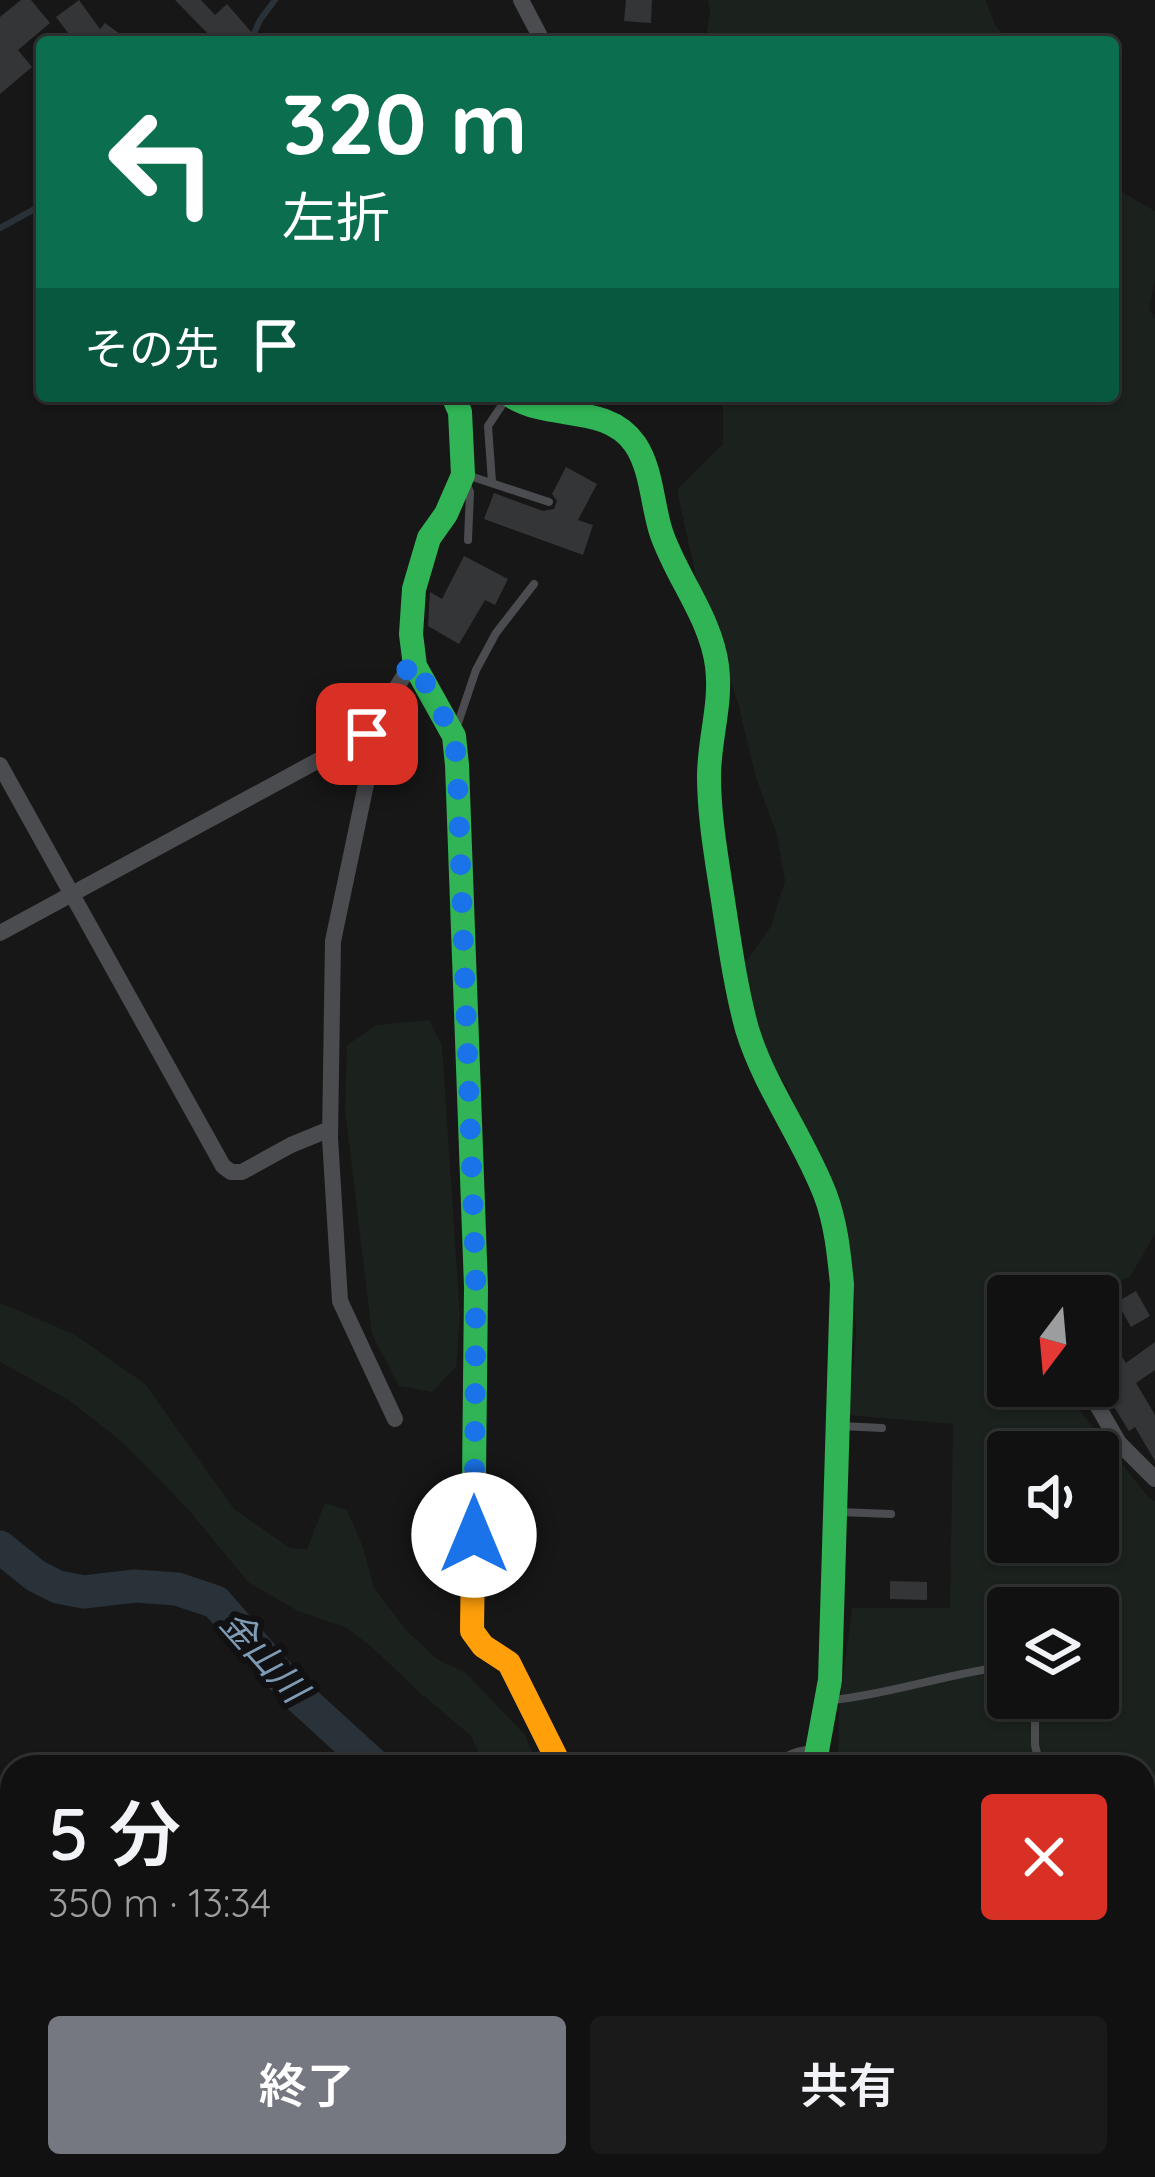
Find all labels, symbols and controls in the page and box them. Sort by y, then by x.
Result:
text: 320 m [282,70,527,175]
icon: left [84,84,240,240]
text: 左折 [282,183,390,251]
icon: arrive [243,312,309,378]
text: その先 [84,320,219,376]
pin [316,683,418,785]
icon: arrive [334,701,400,767]
north arrow [987,1275,1119,1407]
map controls [987,1275,1119,1719]
button: sound [987,1431,1119,1563]
position arrow [411,1472,537,1598]
button: layers [987,1587,1119,1719]
water label: 金山川 [212,1600,320,1714]
text: 5 分 [48,1788,181,1878]
button: close [981,1794,1107,1920]
text: 350 m · 13:34 [48,1878,271,1927]
button: 終了 [48,2016,566,2154]
button: 共有 [590,2016,1107,2154]

